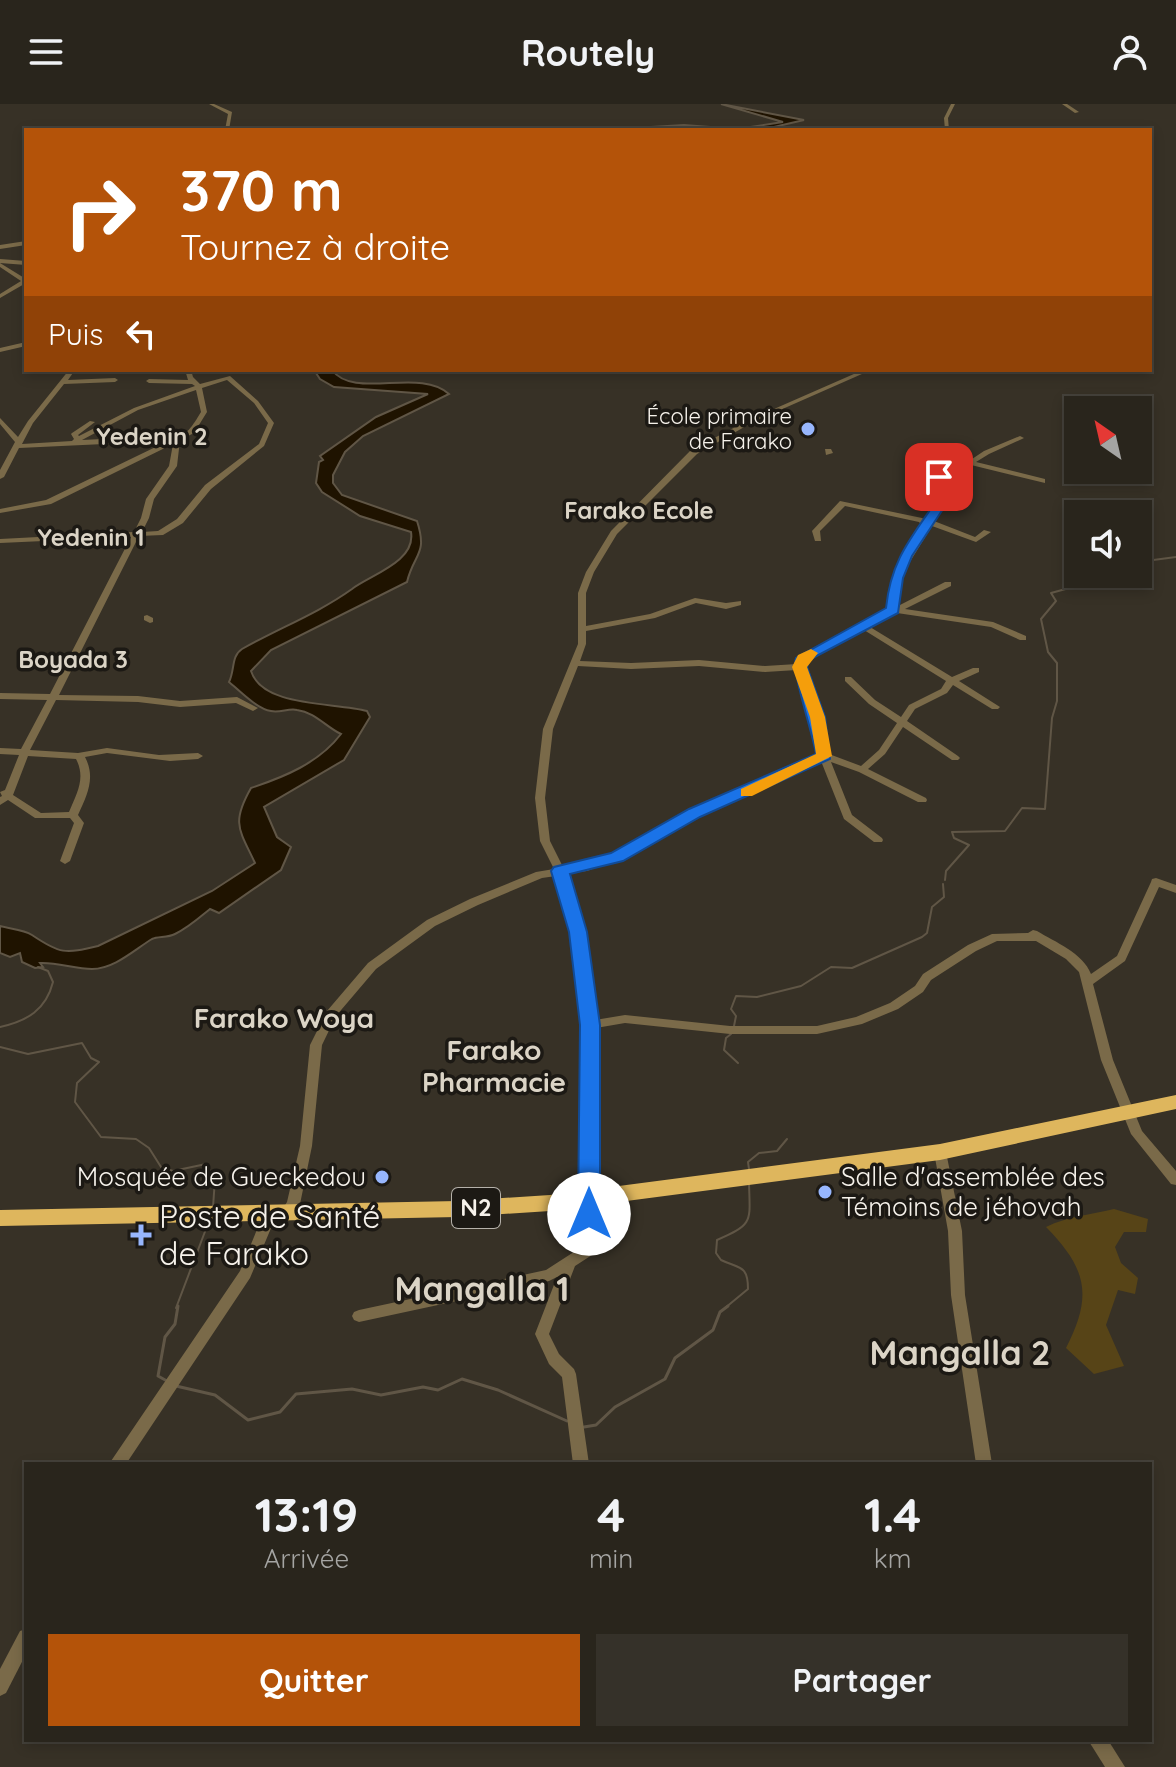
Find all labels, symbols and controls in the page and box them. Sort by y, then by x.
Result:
icon: menu [24,30,68,74]
text: Routely [521,30,655,75]
icon: person [1108,30,1152,74]
text: 370 m [180,155,343,225]
icon: right [48,160,152,264]
text: Tournez à droite [180,224,450,269]
icon: left [119,312,163,356]
text: Puis [48,315,103,353]
north arrow [1064,396,1152,484]
map controls [1064,396,1152,588]
place label: École primaire de Farako [647,402,792,455]
marker: École primaire de Farako [799,420,817,438]
district label: Yedenin 2 [96,421,208,451]
pin [905,443,973,511]
icon: arrive [917,455,961,499]
district label: Farako Ecole [564,495,714,525]
button: sound [1064,500,1152,588]
district label: Yedenin 1 [37,522,145,552]
district label: Boyada 3 [18,644,128,674]
district label: Farako Woya [194,1000,374,1035]
district label: Farako Pharmacie [422,1032,566,1099]
place label: Mosquée de Gueckedou [77,1160,366,1193]
place label: Salle d'assemblée des Témoins de jéhovah [841,1160,1105,1223]
marker: Mosquée de Gueckedou [373,1168,391,1186]
position arrow [547,1172,631,1256]
marker: Salle d'assemblée des Témoins de jéhovah [816,1183,834,1201]
road number: N2 [452,1188,500,1228]
place label: Poste de Santé de Farako [159,1196,380,1273]
marker: Poste de Santé de Farako [130,1224,152,1246]
district label: Mangalla 1 [395,1267,569,1310]
district label: Mangalla 2 [870,1331,1050,1374]
text: 13:19 [255,1484,358,1544]
text: 4 [597,1484,625,1544]
text: 1.4 [864,1484,921,1544]
text: Arrivée [264,1542,349,1575]
text: min [589,1542,633,1575]
text: km [874,1542,911,1575]
button: Quitter [48,1634,580,1726]
button: Partager [596,1634,1128,1726]

